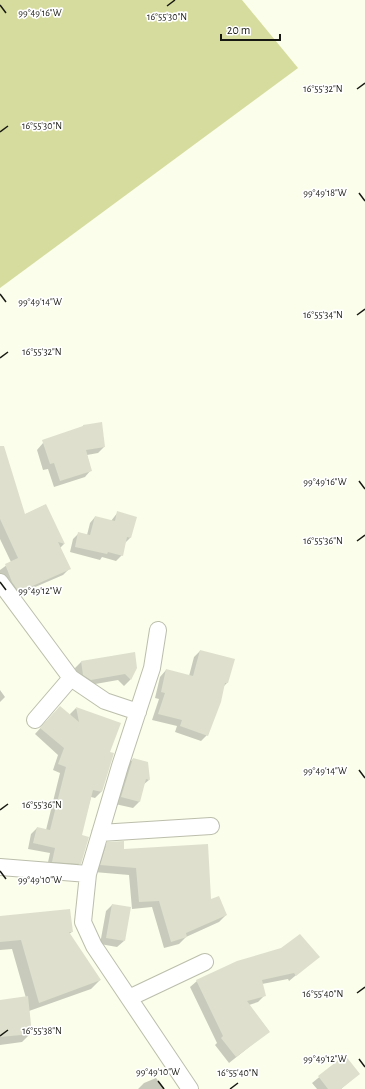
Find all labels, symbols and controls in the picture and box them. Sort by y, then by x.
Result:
text: 99°49'16"W [18,8,62,18]
text: 16°55'30"N [147,12,187,22]
scale bar [221,16,280,42]
text: 20 m [227,24,250,36]
text: 16°55'32"N [303,84,343,94]
text: 16°55'30"N [22,121,62,131]
text: 99°49'18"W [303,188,347,198]
text: 99°49'14"W [18,297,62,307]
text: 16°55'34"N [303,310,343,320]
text: 16°55'32"N [22,347,62,357]
text: 99°49'16"W [303,477,347,487]
text: 16°55'36"N [303,536,343,546]
text: 99°49'12"W [18,586,62,596]
text: 99°49'14"W [303,766,347,776]
text: 16°55'36"N [22,800,62,810]
text: 99°49'10"W [18,875,62,885]
text: 16°55'40"N [303,989,343,999]
text: 16°55'38"N [22,1026,62,1036]
text: 99°49'12"W [303,1054,347,1064]
text: 99°49'10"W [136,1067,180,1077]
text: 16°55'40"N [218,1068,258,1078]

